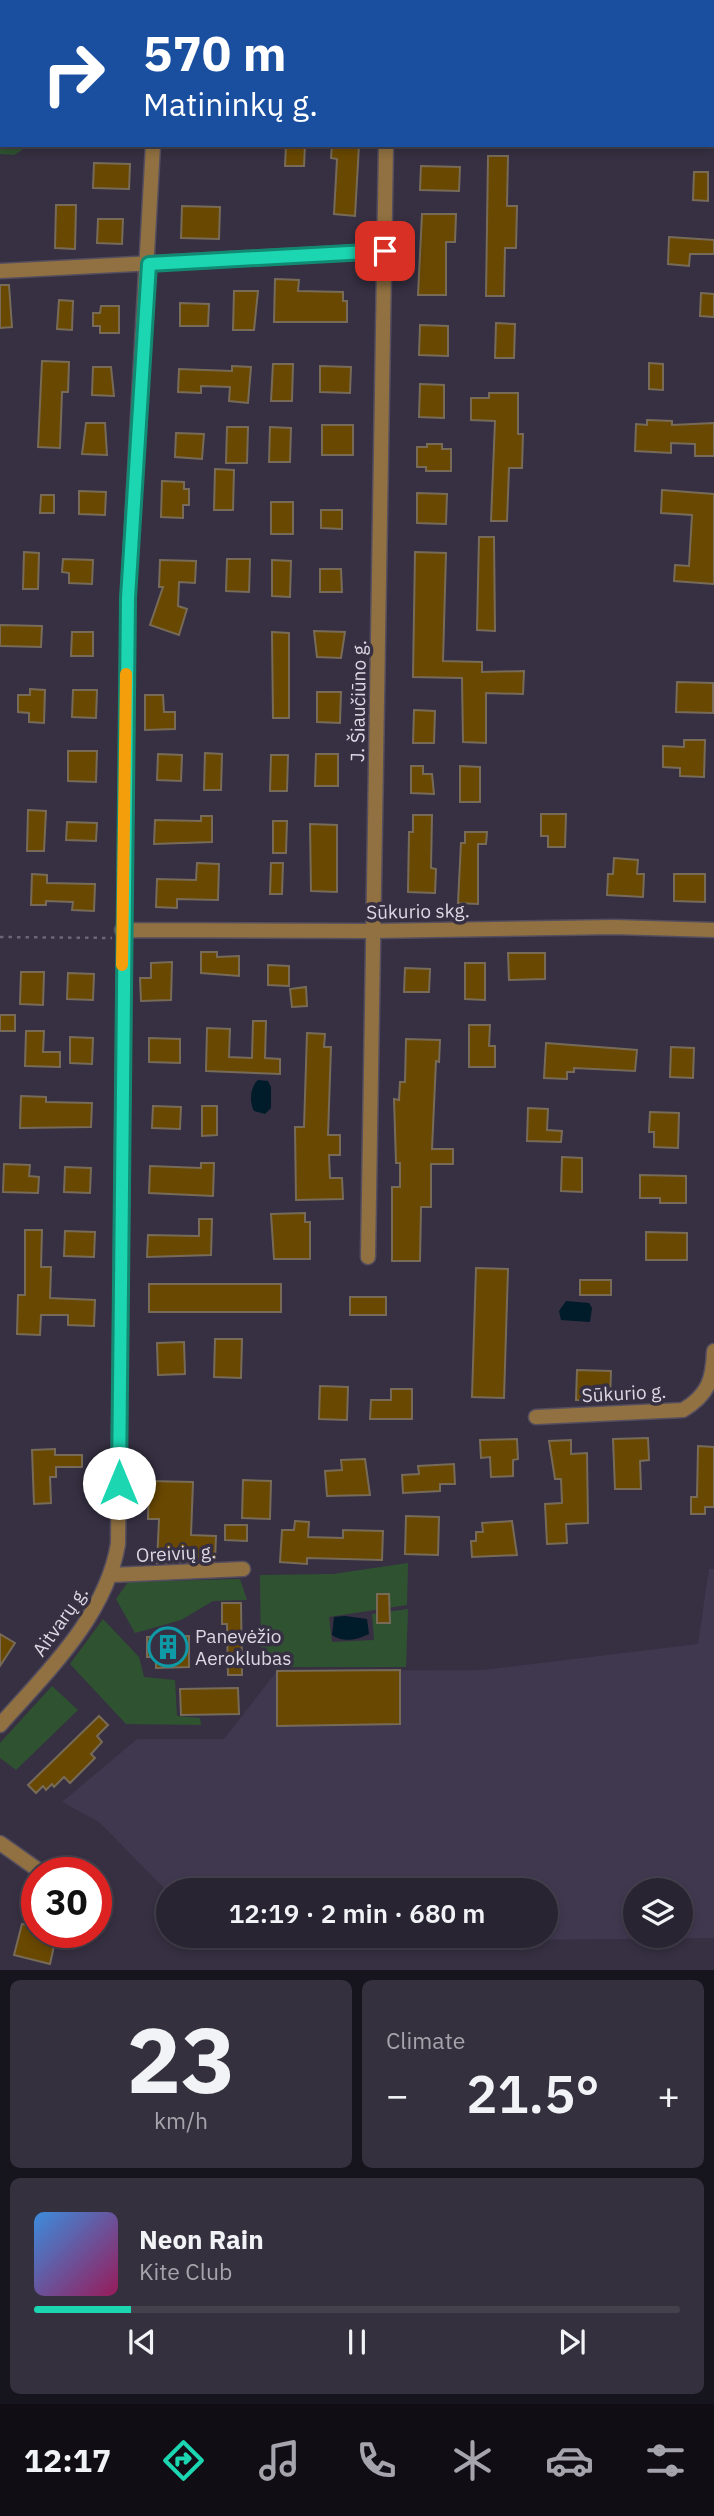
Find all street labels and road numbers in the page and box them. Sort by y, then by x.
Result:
street label: J. Šiaučiūno g. [345,640,371,762]
street label: Sūkurio skg. [366,898,470,924]
street label: Sūkurio g. [581,1379,667,1407]
street label: Oreivių g. [135,1539,217,1567]
street label: Aitvarų g. [27,1581,93,1661]

